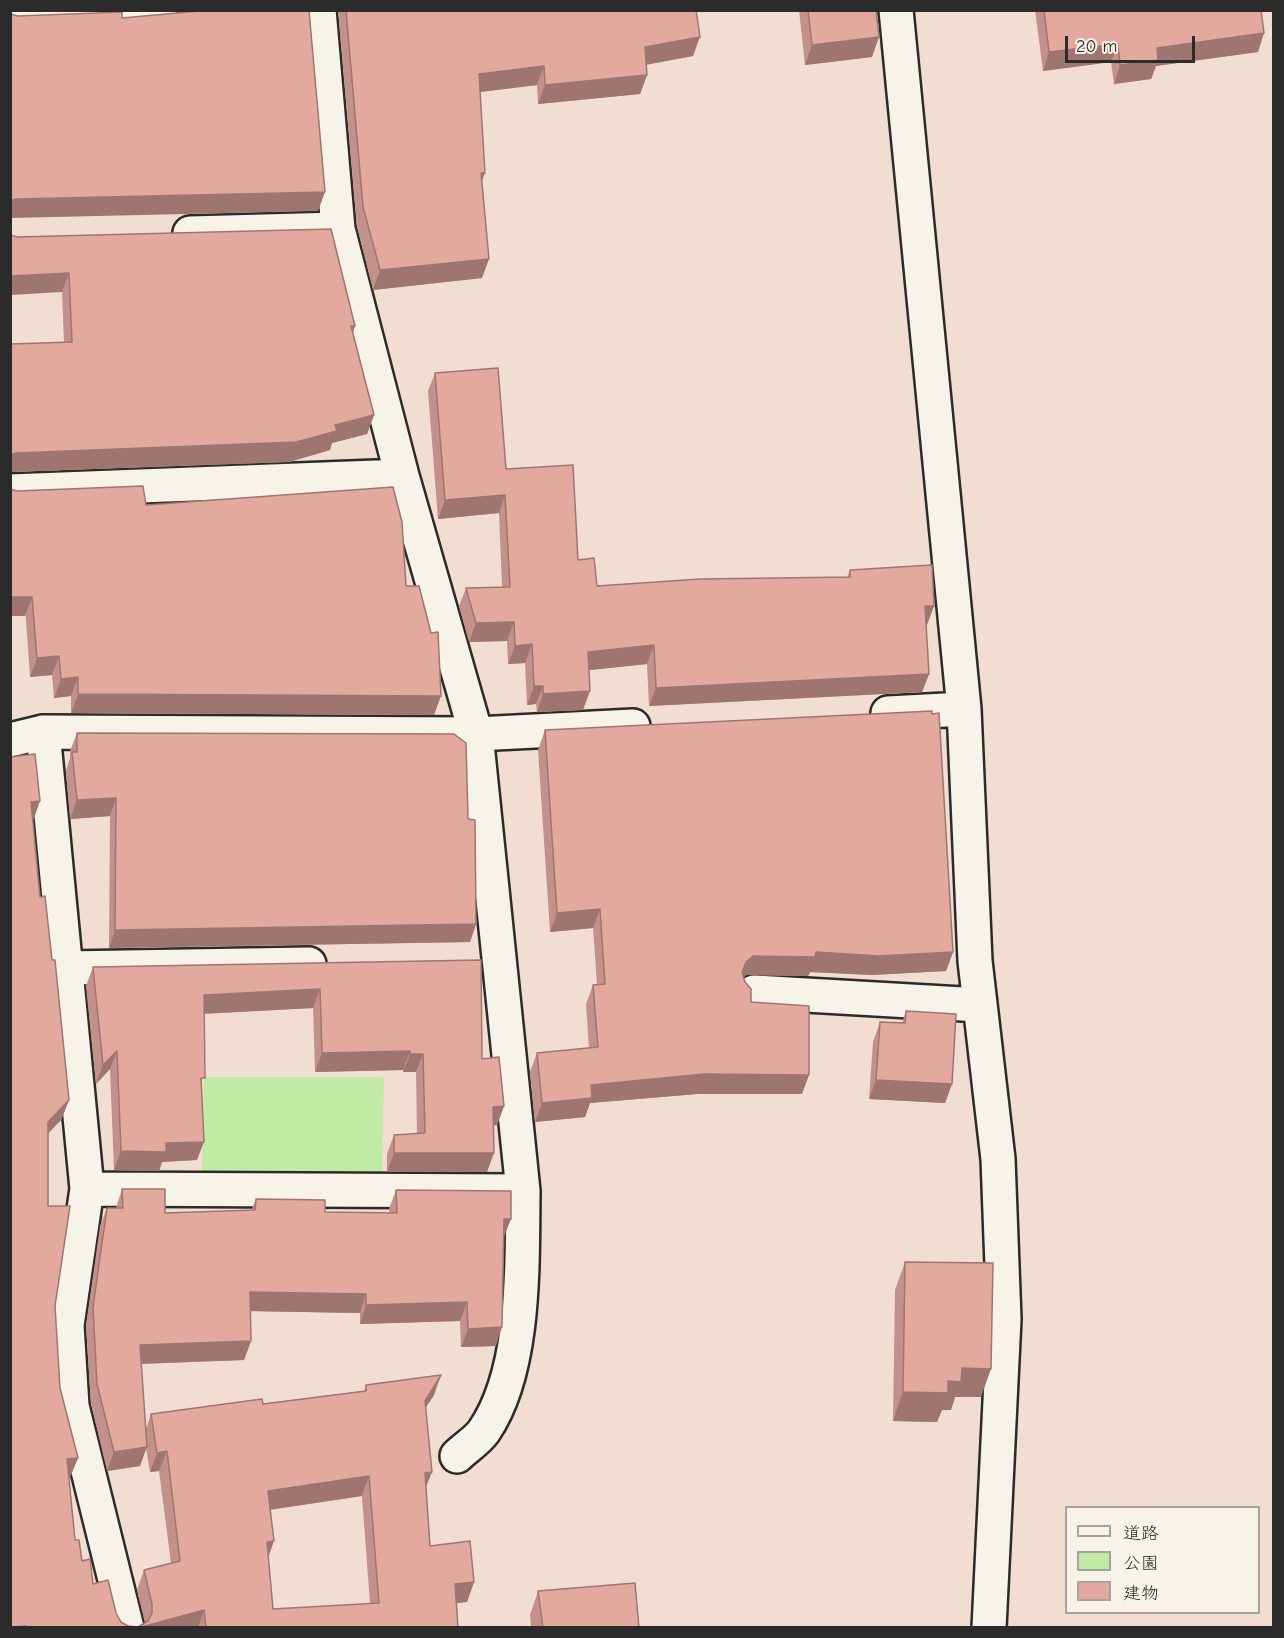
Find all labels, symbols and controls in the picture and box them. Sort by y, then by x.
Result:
scale bar [1068,24,1198,62]
text: 20 m [1076,36,1117,57]
legend [1065,1506,1260,1614]
text: 道路 [1123,1523,1159,1544]
text: 公園 [1123,1553,1159,1574]
text: 建物 [1123,1583,1159,1604]

